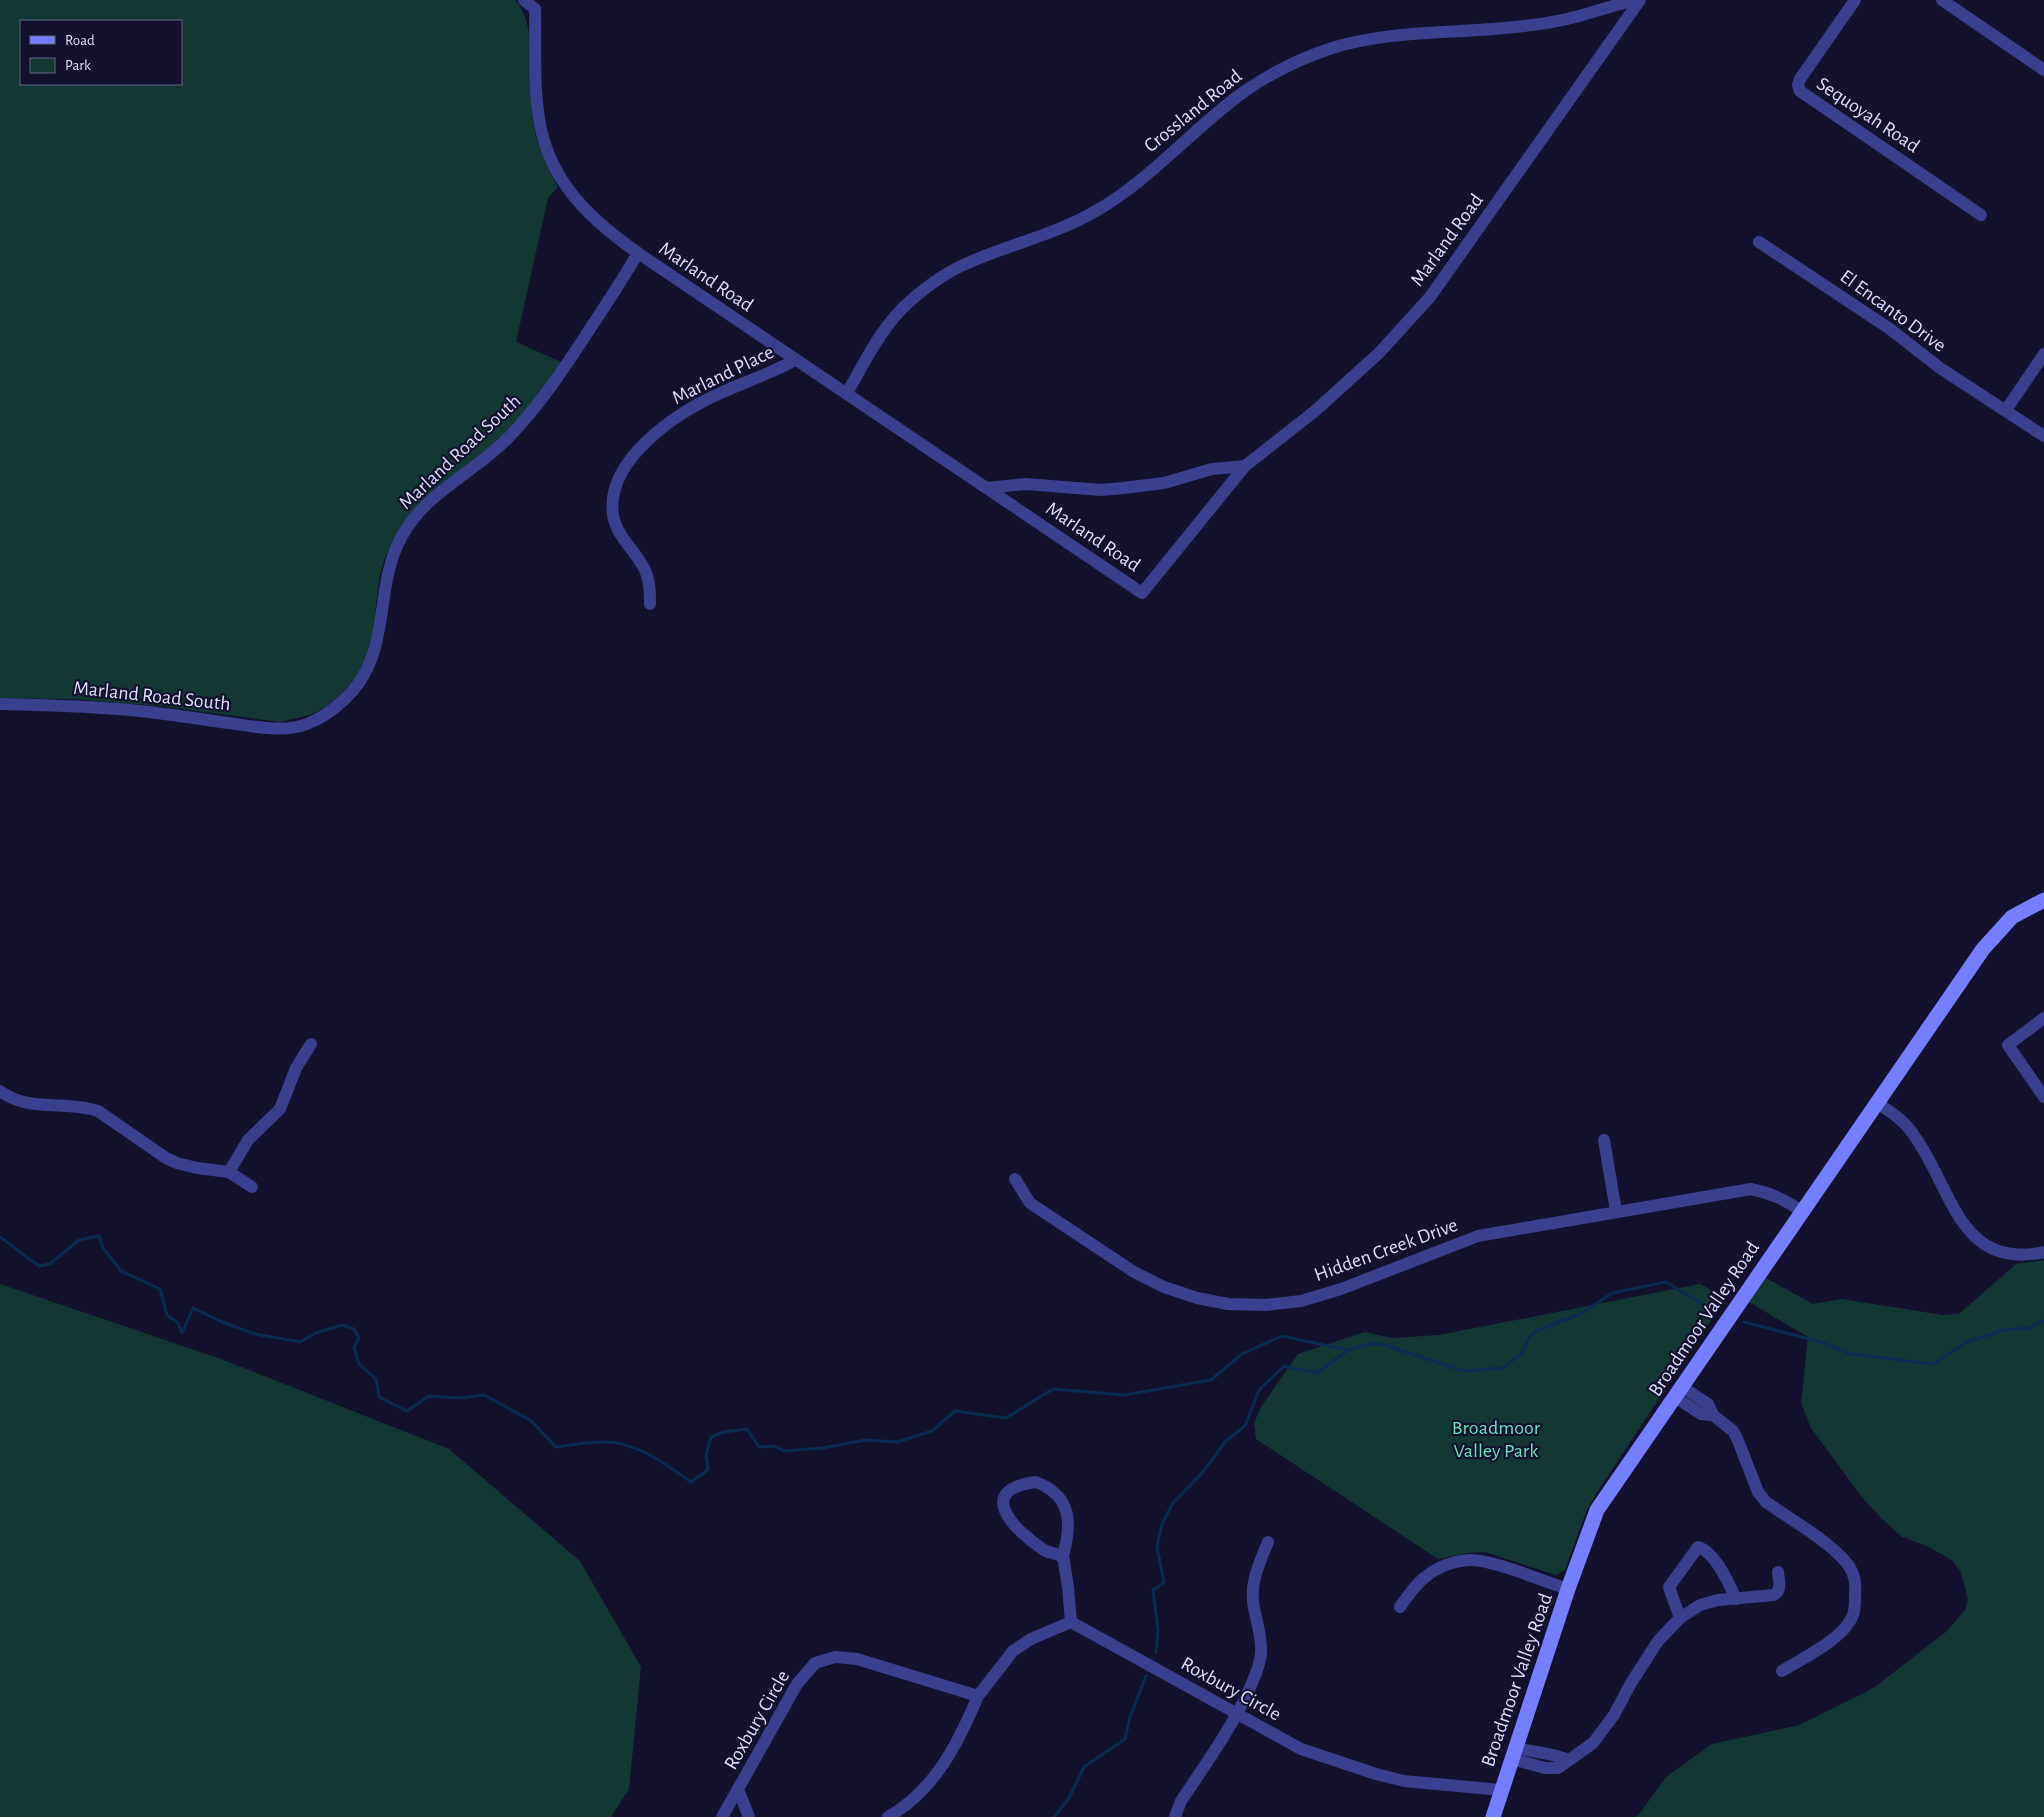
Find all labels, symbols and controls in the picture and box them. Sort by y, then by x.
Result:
legend [20,20,182,85]
text: Road [65,33,95,48]
text: Park [65,58,91,73]
street label: Crossland Road [1141,66,1245,156]
street label: Sequoyah Road [1813,73,1923,157]
street label: Marland Road [1407,190,1487,290]
street label: Marland Road [655,238,757,316]
street label: El Encanto Drive [1836,266,1950,356]
street label: Marland Place [669,342,777,408]
street label: Marland Road South [395,391,525,513]
street label: Marland Road [1042,498,1144,576]
street label: Marland Road South [72,678,232,714]
street label: Hidden Creek Drive [1312,1215,1460,1285]
street label: Broadmoor Valley Road [1645,1238,1763,1400]
park label: Broadmoor Valley Park [1452,1418,1541,1461]
street label: Broadmoor Valley Road [1478,1591,1556,1769]
street label: Roxbury Circle [1178,1653,1284,1725]
street label: Roxbury Circle [721,1667,793,1773]

